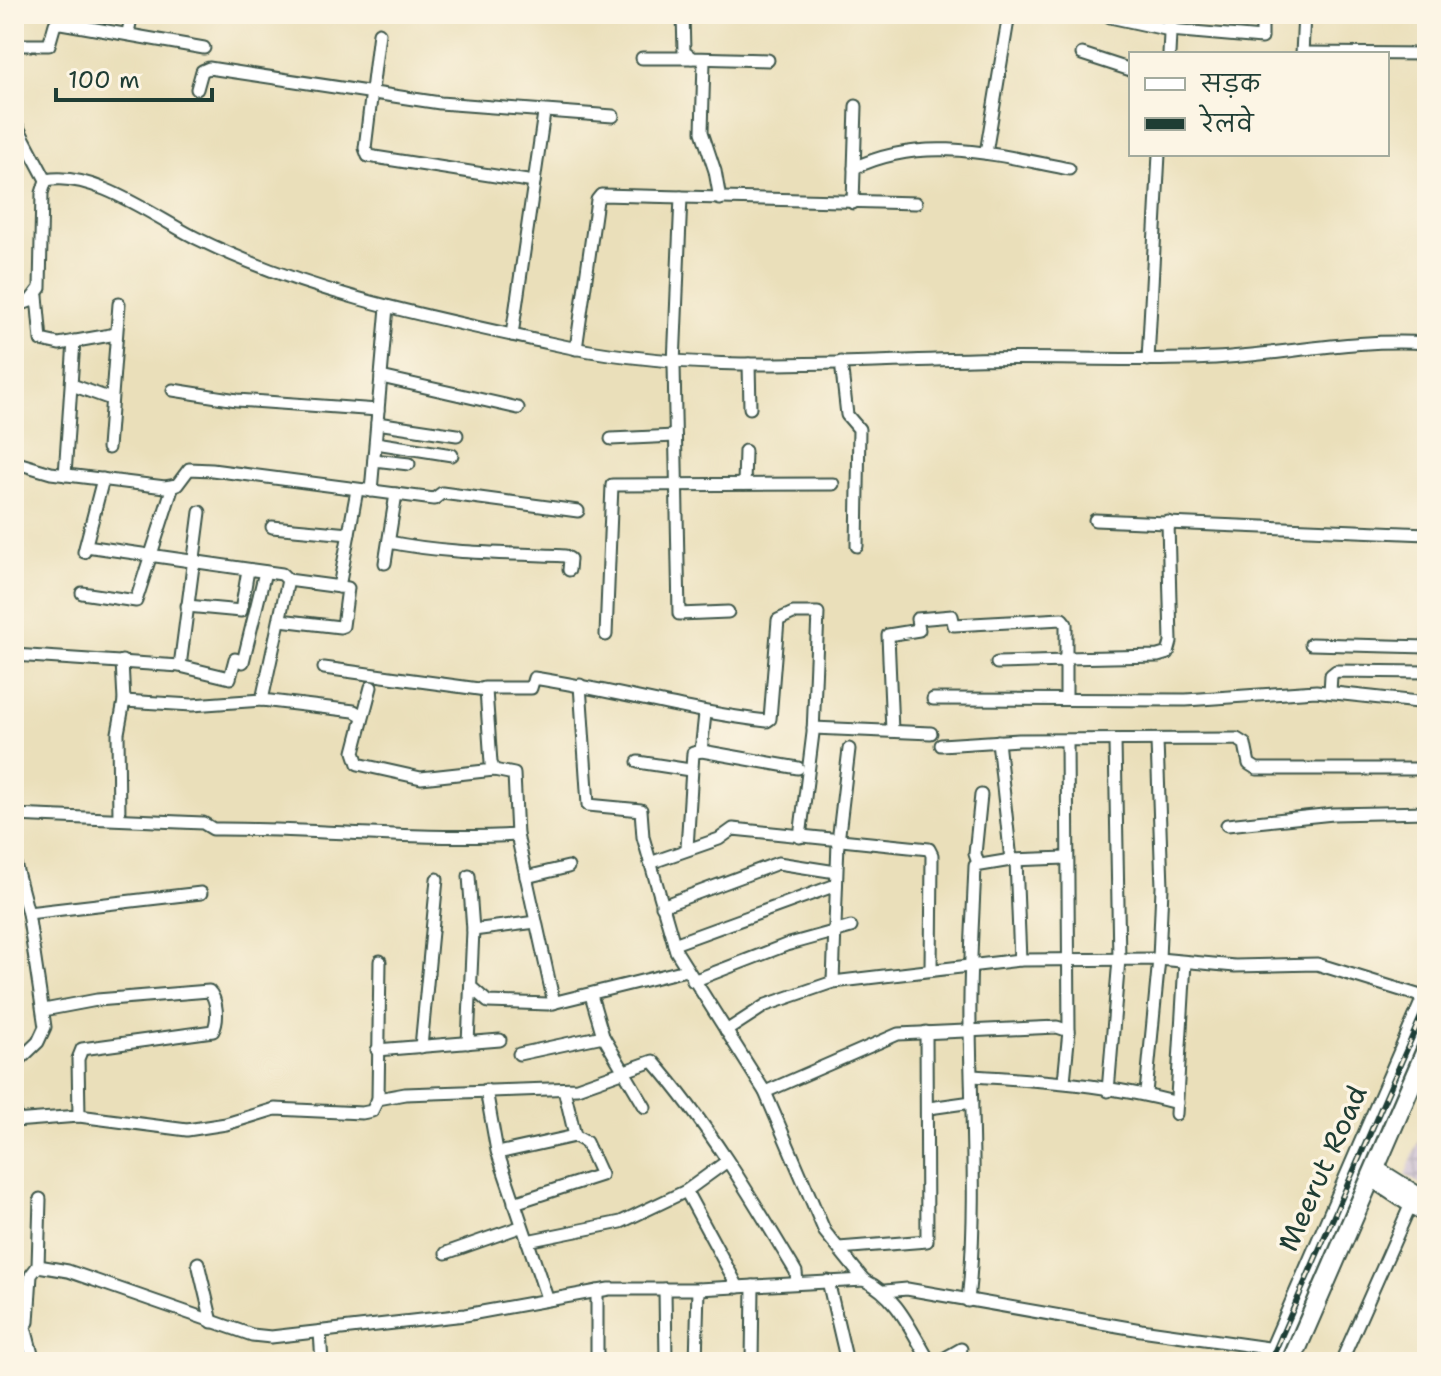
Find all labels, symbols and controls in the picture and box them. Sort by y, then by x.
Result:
scale bar [56,52,212,102]
legend [1129,52,1389,156]
text: 100 m [68,64,140,96]
text: सड़क [1199,68,1262,100]
text: रेलवे [1198,104,1255,140]
street label: Meerut Road [1268,1079,1376,1257]

